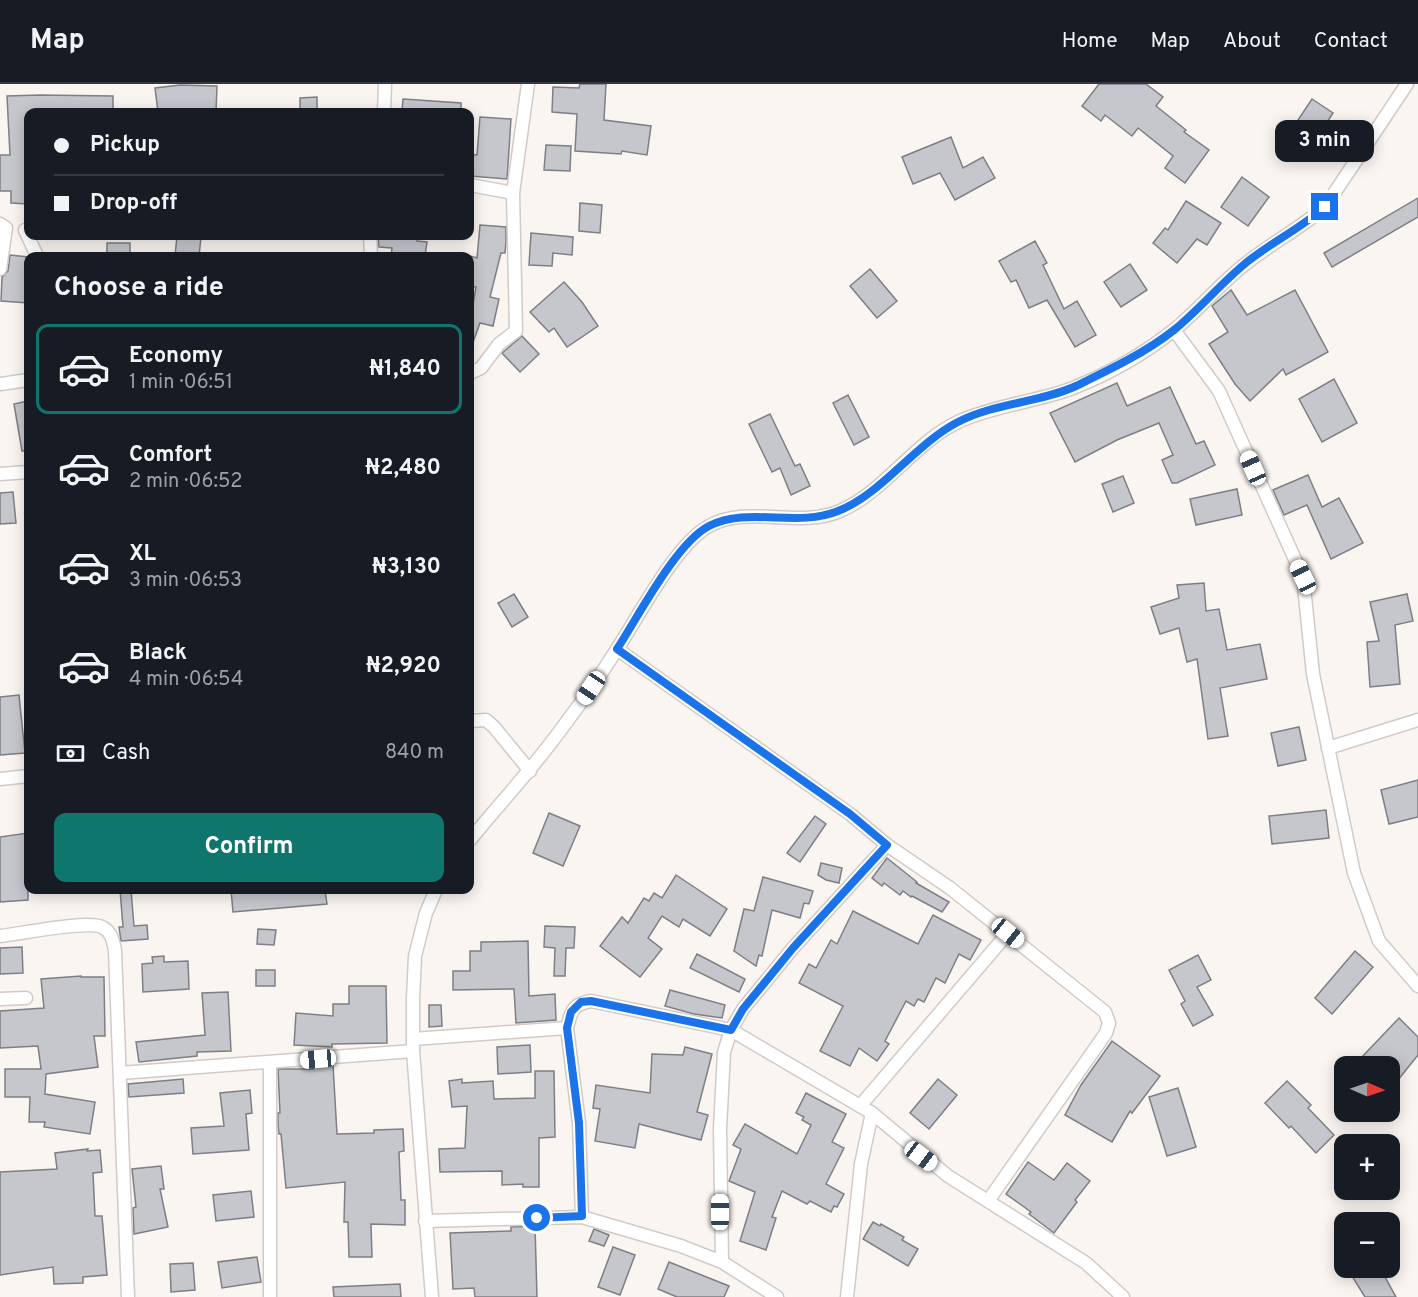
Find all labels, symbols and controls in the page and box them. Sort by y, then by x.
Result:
text: Map [30,23,85,59]
text: Home [1062,28,1118,55]
text: Map [1151,28,1190,55]
text: About [1223,28,1281,55]
text: Contact [1314,28,1388,55]
callout: 3 min [1276,120,1374,162]
text: 3 min [1298,128,1351,154]
text: Pickup [90,132,160,159]
text: Drop-off [90,190,177,217]
route end [1311,193,1338,220]
text: Choose a ride [54,271,224,305]
icon: car [57,342,111,396]
text: Economy [129,343,223,370]
text: ₦1,840 [369,356,441,383]
text: 1 min · 06:51 [129,370,233,396]
icon: car [57,441,111,495]
text: Comfort [129,442,212,469]
car [1237,448,1269,488]
text: ₦2,480 [365,455,441,482]
text: 2 min · 06:52 [129,469,242,495]
icon: car [57,540,111,594]
text: XL [129,541,156,568]
text: ₦3,130 [372,554,441,581]
car [1287,557,1319,597]
text: 3 min · 06:53 [129,568,242,594]
icon: car [57,639,111,693]
text: Black [129,640,187,667]
text: ₦2,920 [366,653,441,680]
text: 4 min · 06:54 [129,667,243,693]
car [573,668,609,708]
icon: cash [54,737,87,770]
text: Cash [102,740,151,767]
text: 840 m [385,740,444,766]
button: Confirm [54,813,444,882]
car [988,915,1028,951]
car [299,1048,337,1070]
north arrow [1334,1056,1400,1122]
map controls [1334,1056,1400,1278]
button: + [1334,1134,1400,1200]
car [901,1138,941,1174]
car [711,1194,729,1230]
route start [523,1204,550,1231]
button: − [1334,1212,1400,1278]

